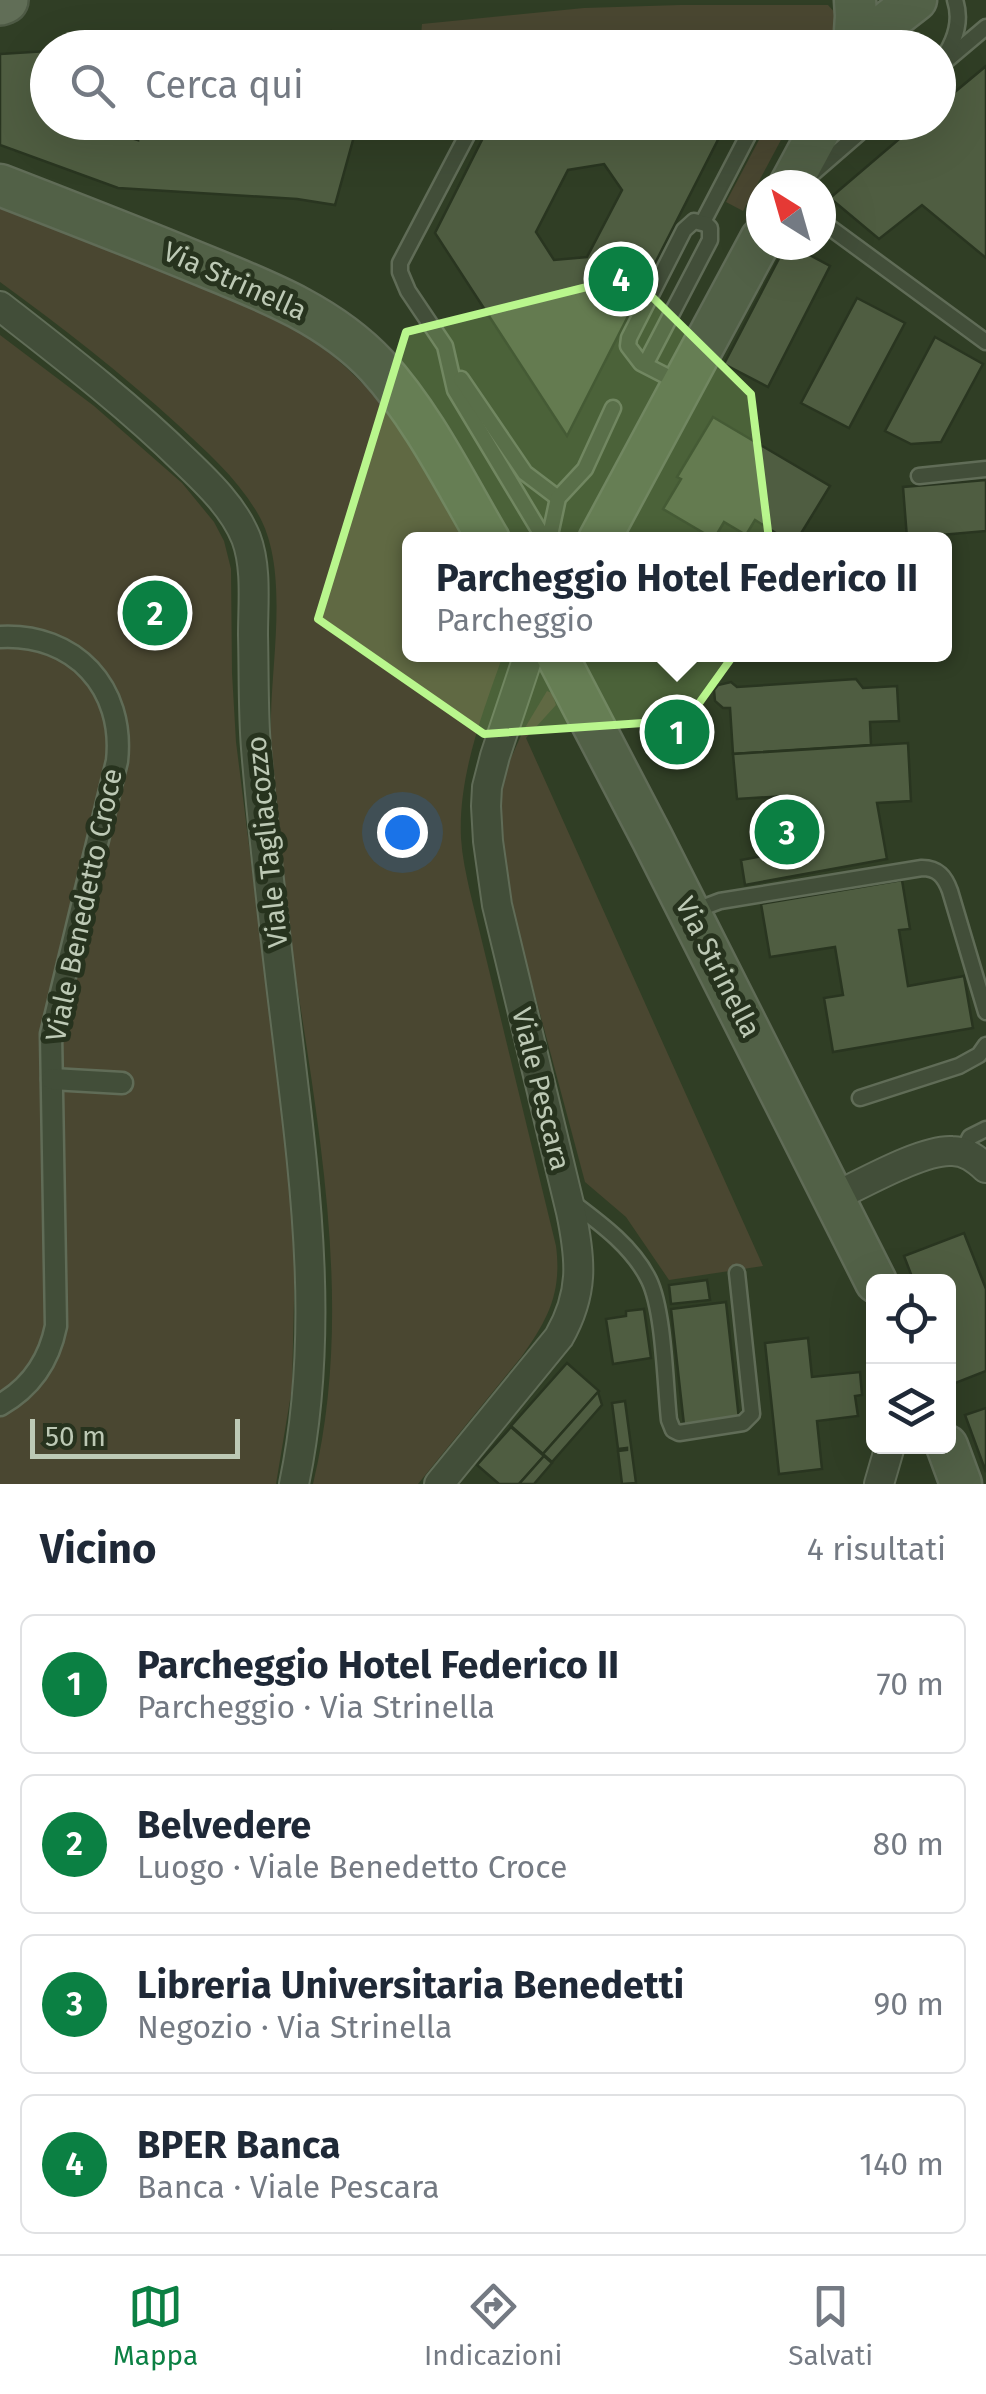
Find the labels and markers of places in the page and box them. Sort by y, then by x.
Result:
pin: 4 [588,242,654,316]
pin: 2 [122,576,188,650]
pin: 1 [644,694,710,770]
pin: 3 [754,794,820,870]

